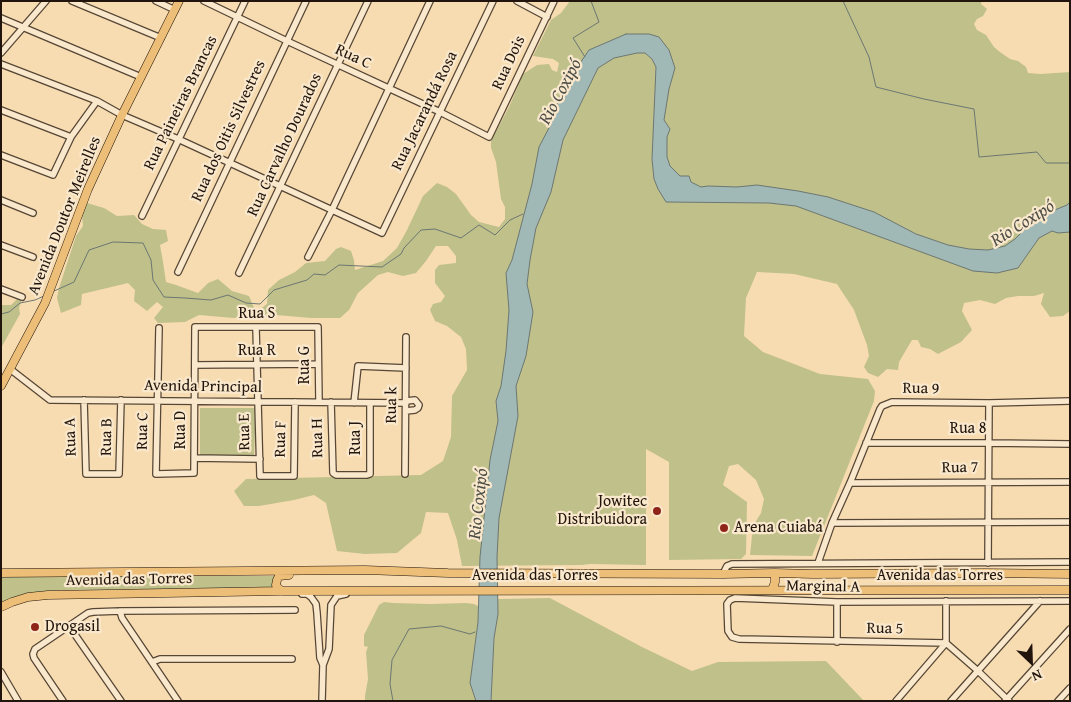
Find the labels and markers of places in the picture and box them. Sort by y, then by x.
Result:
place label: Jowitec Distribuidora [558,492,647,530]
marker: Jowitec Distribuidora [651,505,663,517]
place label: Arena Cuiabá [734,518,823,538]
marker: Arena Cuiabá [718,522,730,534]
place label: Drogasil [45,617,100,637]
marker: Drogasil [29,621,41,633]

